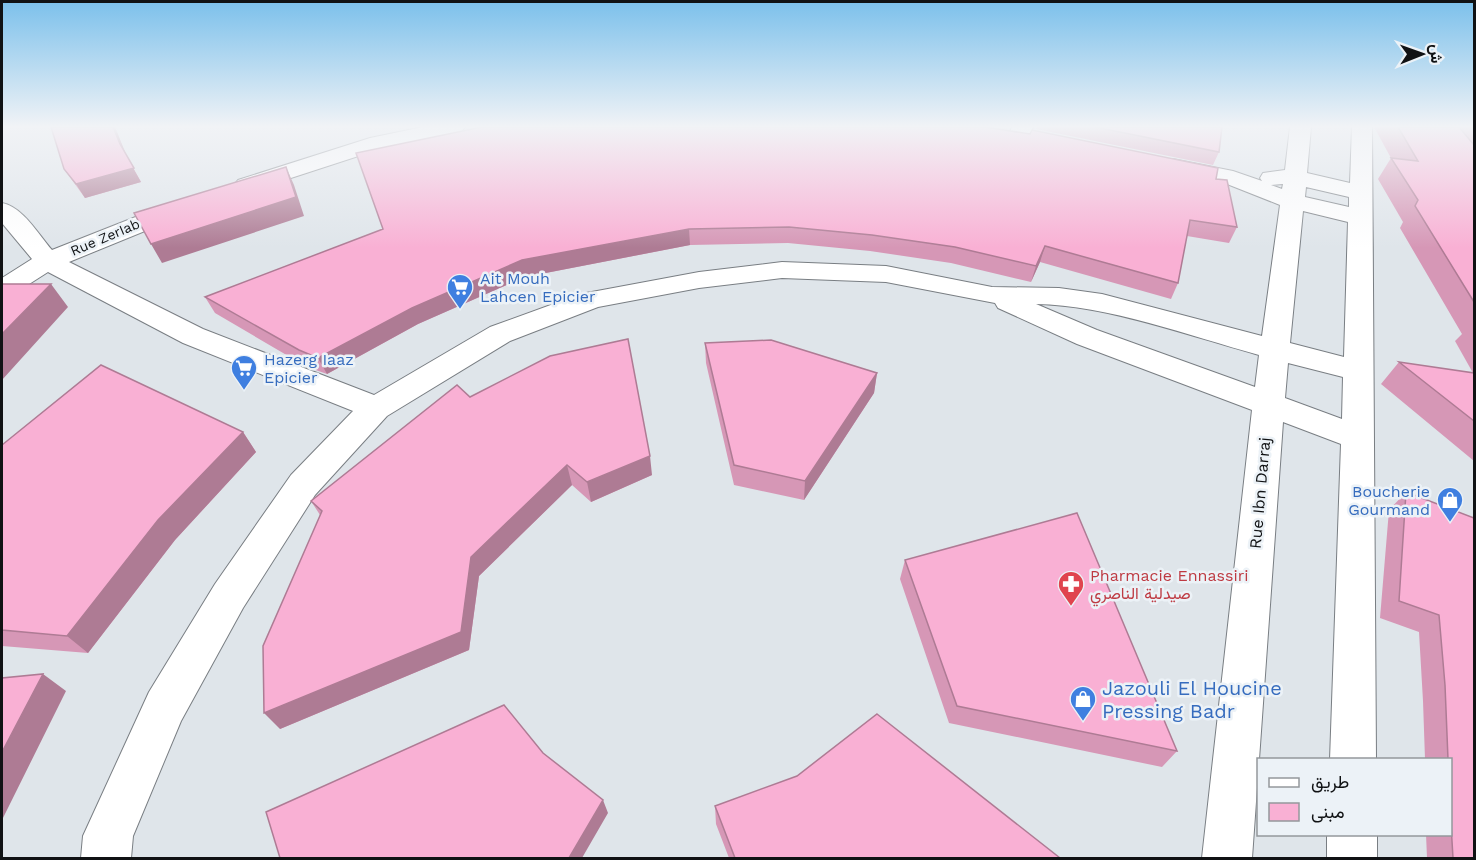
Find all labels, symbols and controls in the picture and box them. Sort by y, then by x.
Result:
north arrow [1392,24,1452,84]
text: ش [1427,44,1446,64]
street label: Rue ZerIab [68,215,142,259]
place label: Ait Mouh Lahcen Epicier [480,269,596,306]
supermarket icon: Ait Mouh Lahcen Epicier [445,272,475,310]
place label: Hazerg Iaaz Epicier [264,350,354,387]
supermarket icon: Hazerg Iaaz Epicier [229,353,259,391]
street label: Rue Ibn Darraj [1246,436,1274,550]
place label: Boucherie Gourmand [1348,482,1430,519]
shop icon: Boucherie Gourmand [1435,485,1465,523]
place label: Pharmacie Ennassiri صيدلية الناصري [1090,566,1248,607]
pharmacy icon: Pharmacie Ennassiri صيدلية الناصري [1056,569,1086,607]
place label: Jazouli El Houcine Pressing Badr [1102,676,1282,723]
shop icon: Jazouli El Houcine Pressing Badr [1068,684,1098,722]
legend [1257,758,1452,836]
text: طريق [1311,771,1349,793]
text: مبنى [1311,801,1345,823]

